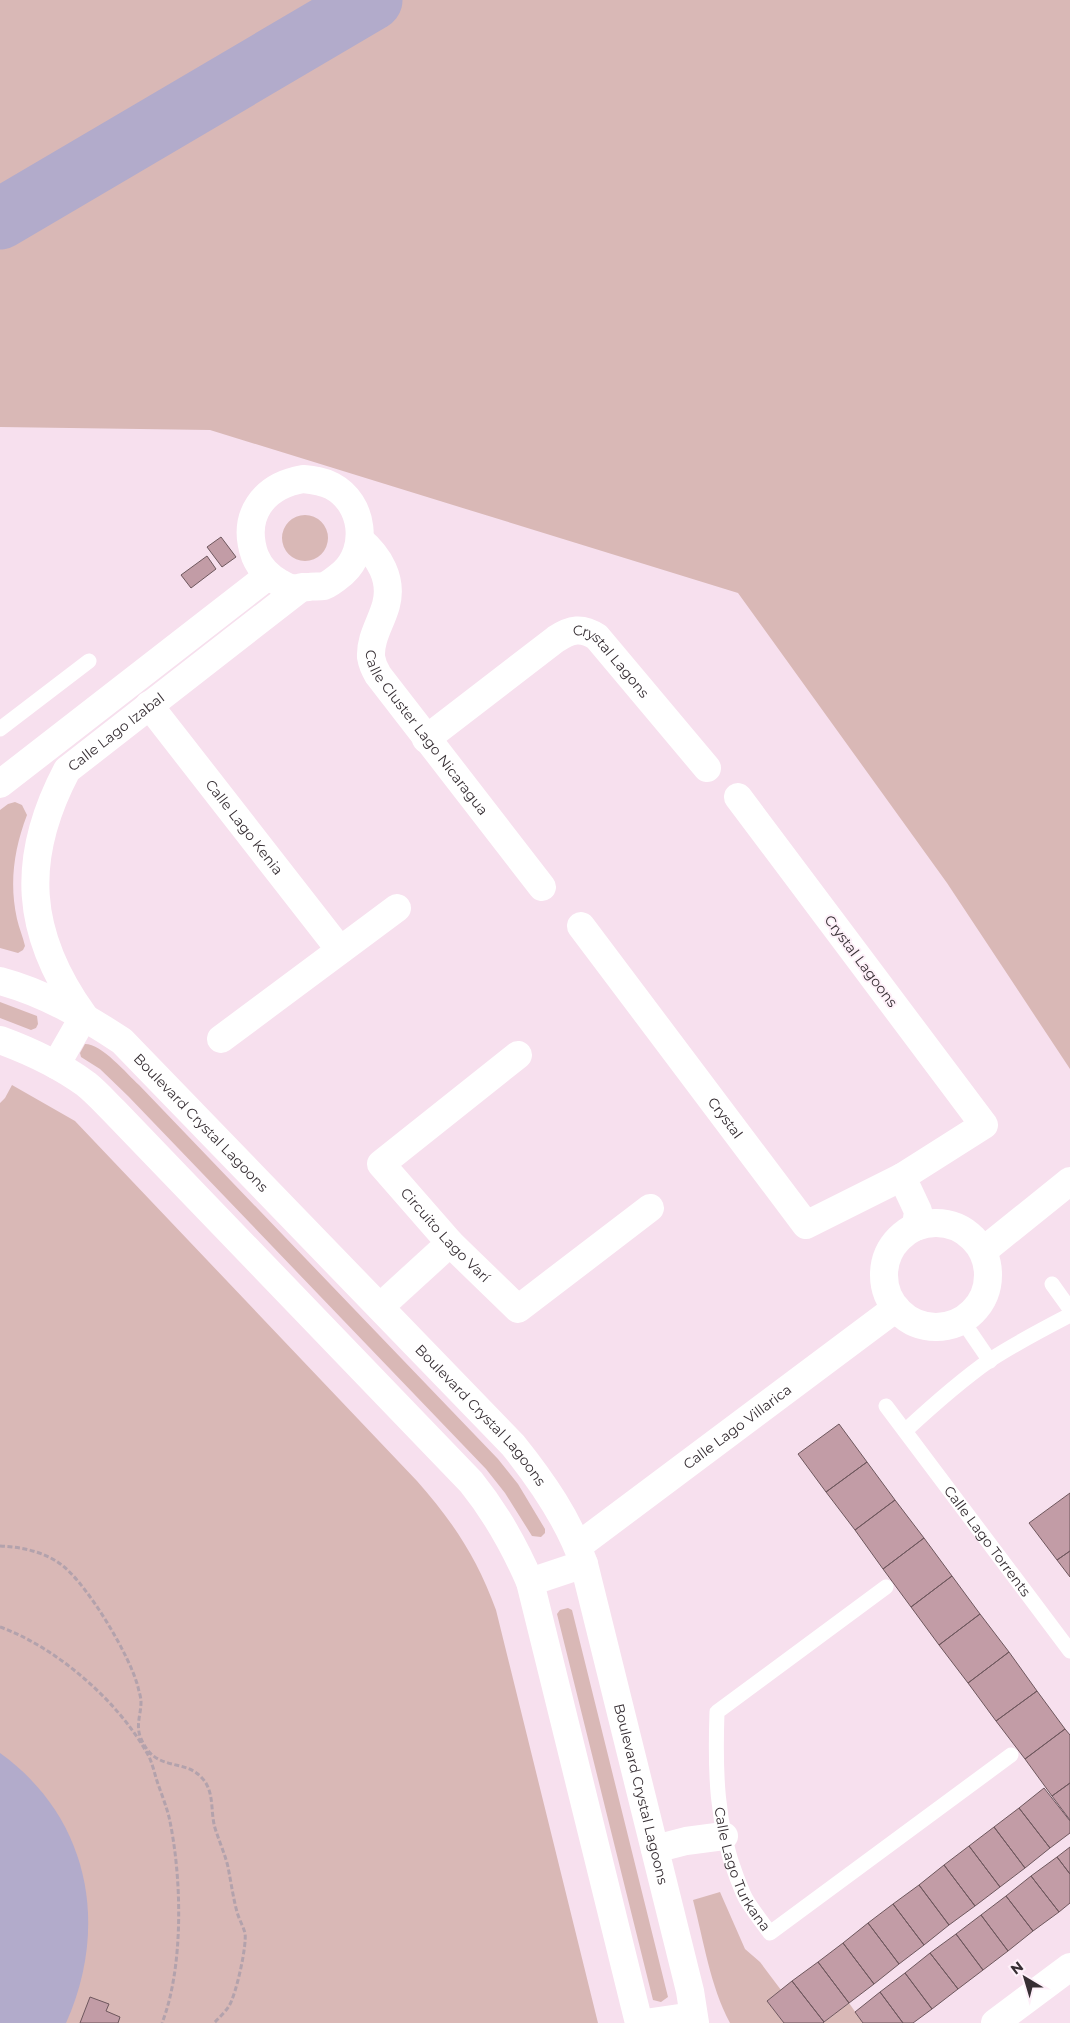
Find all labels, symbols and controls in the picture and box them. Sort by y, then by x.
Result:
street label: Crystal Lagons [573,621,653,702]
street label: Calle Cluster Lago Nicaragua [362,650,492,819]
street label: Calle Lago Izabal [64,689,168,775]
street label: Calle Lago Kenia [202,776,287,879]
street label: Crystal Lagoons [820,911,902,1011]
street label: Boulevard Crystal Lagoons [130,1049,272,1196]
street label: Crystal [704,1093,747,1142]
street label: Circuito Lago Varí [397,1184,495,1287]
street label: Boulevard Crystal Lagoons [411,1340,550,1490]
street label: Calle Lago Villarica [680,1380,795,1473]
street label: Calle Lago Torrents [940,1482,1035,1600]
street label: Boulevard Crystal Lagoons [610,1702,672,1887]
street label: Calle Lago Turkana [711,1806,775,1935]
north arrow [1000,1953,1050,2003]
text: N [1007,1957,1027,1978]

